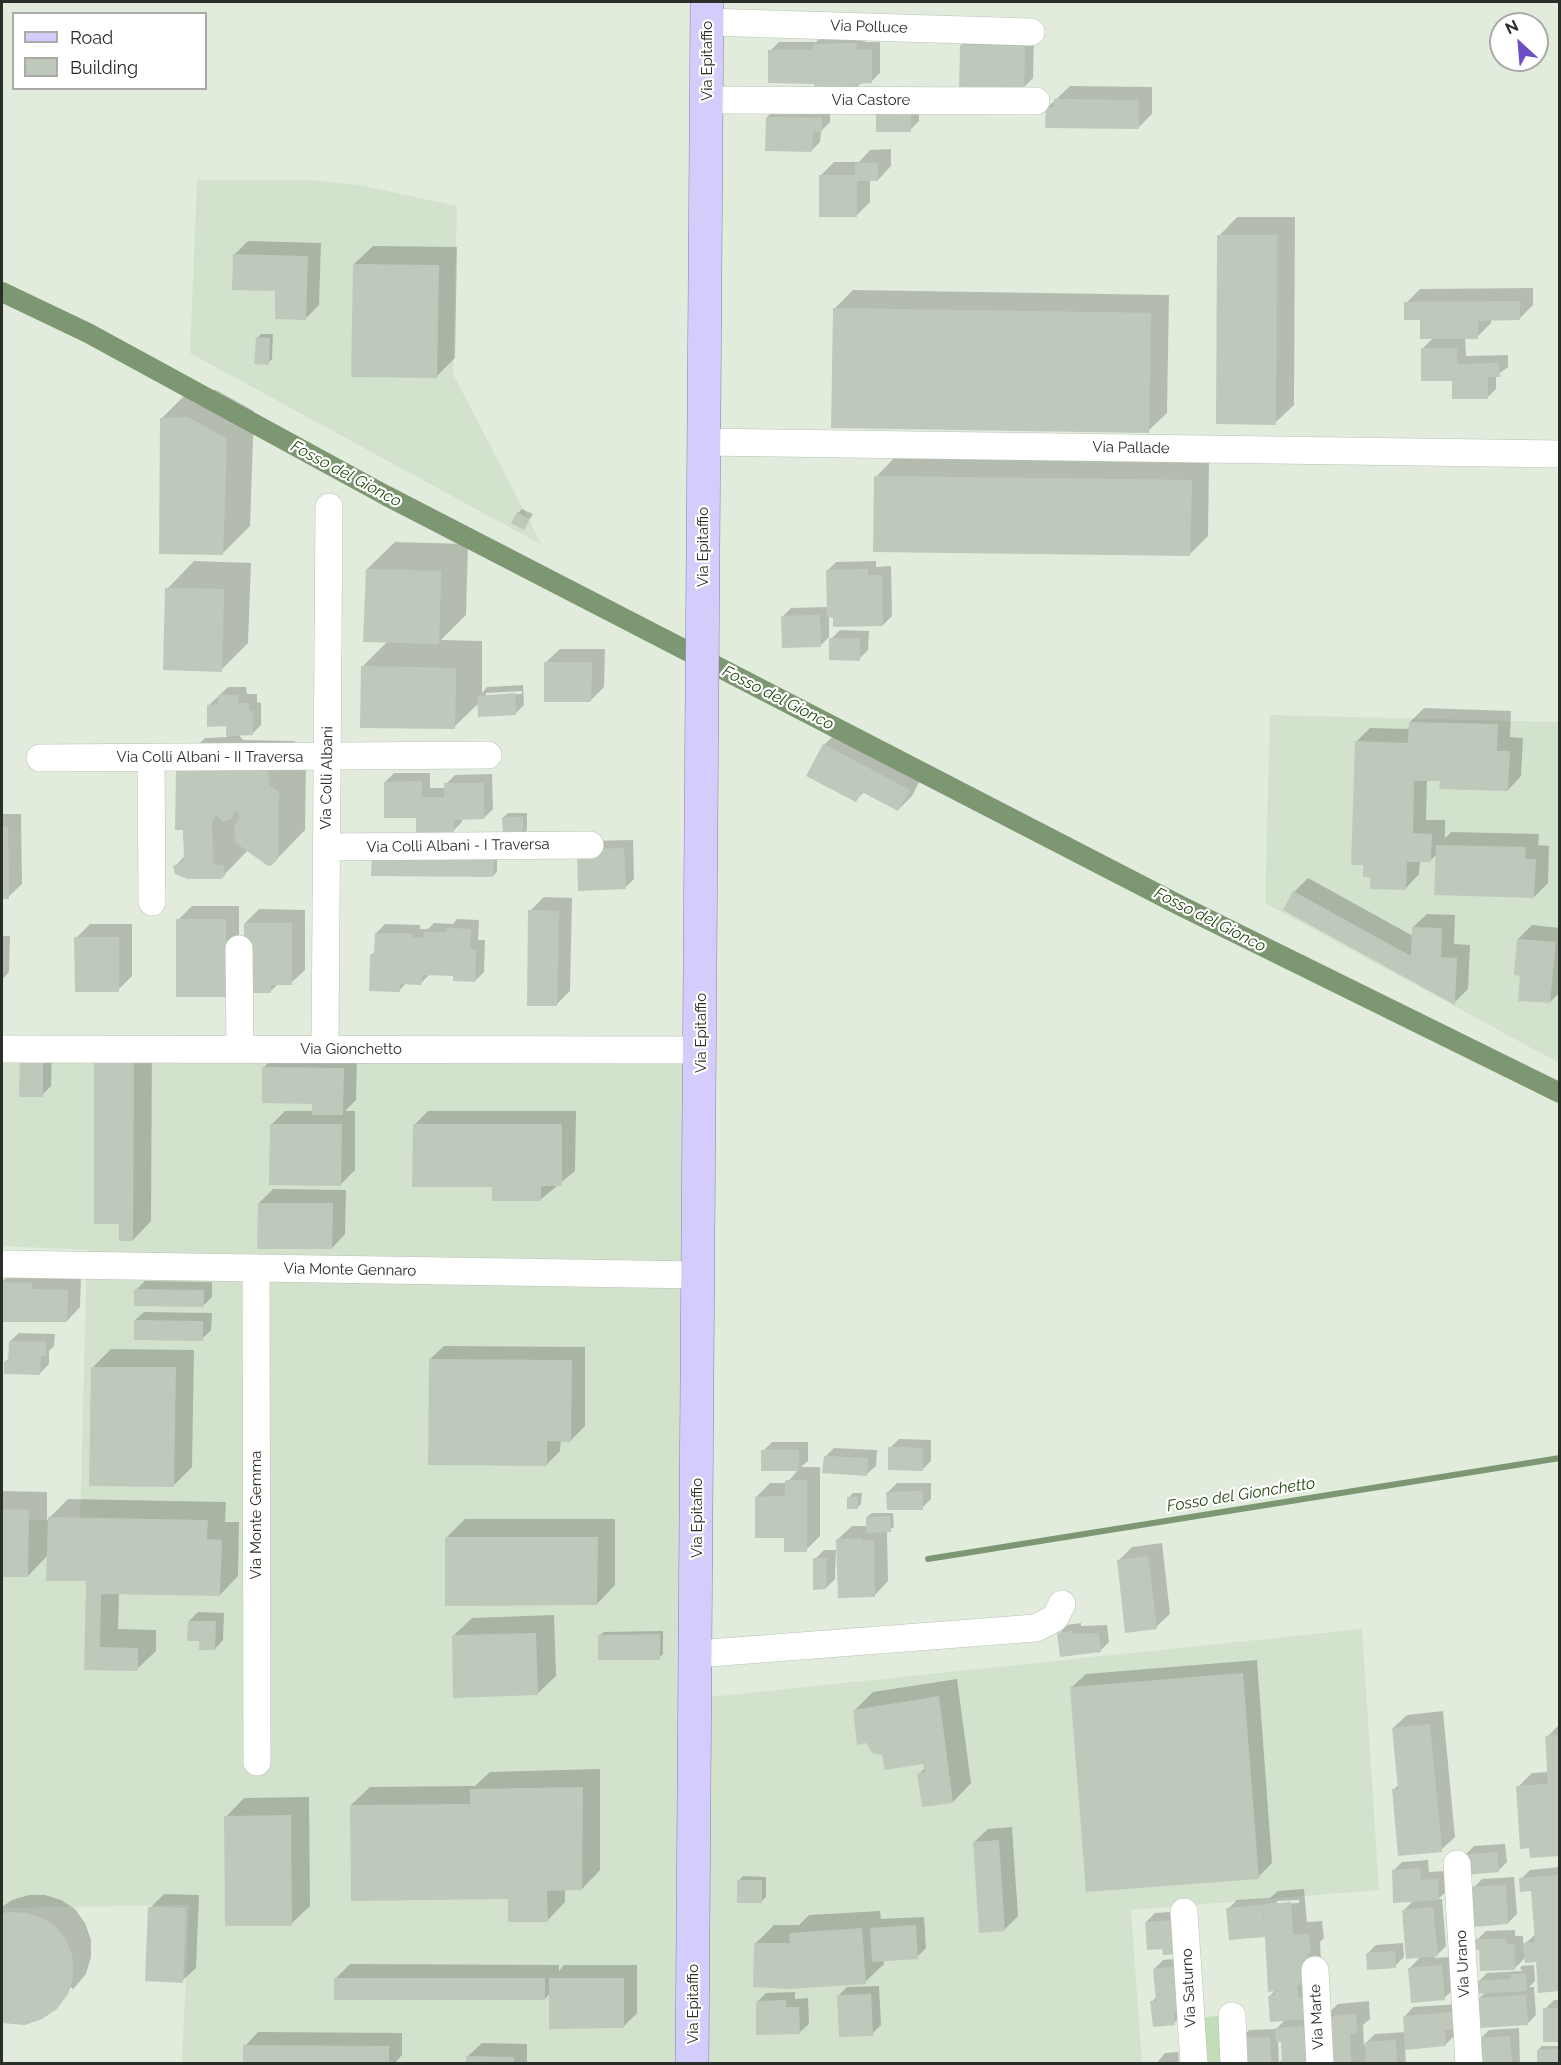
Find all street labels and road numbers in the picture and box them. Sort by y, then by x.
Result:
street label: Via Polluce [830,17,908,37]
street label: Via Epitaffio [698,21,716,101]
street label: Via Castore [832,91,910,109]
street label: Via Pallade [1092,438,1170,458]
street label: Via Epitaffio [694,507,712,587]
street label: Via Colli Albani [317,726,337,830]
street label: Via Colli Albani - II Traversa [116,748,304,766]
street label: Via Colli Albani - I Traversa [366,835,550,857]
street label: Via Epitaffio [692,993,710,1073]
street label: Via Gionchetto [300,1040,402,1058]
street label: Via Monte Gennaro [283,1260,417,1280]
street label: Via Monte Gemma [247,1451,265,1579]
street label: Via Epitaffio [688,1478,706,1558]
street label: Via Urano [1452,1930,1474,1998]
street label: Via Saturno [1178,1948,1200,2028]
street label: Via Epitaffio [684,1964,702,2044]
street label: Via Marte [1306,1984,1328,2050]

